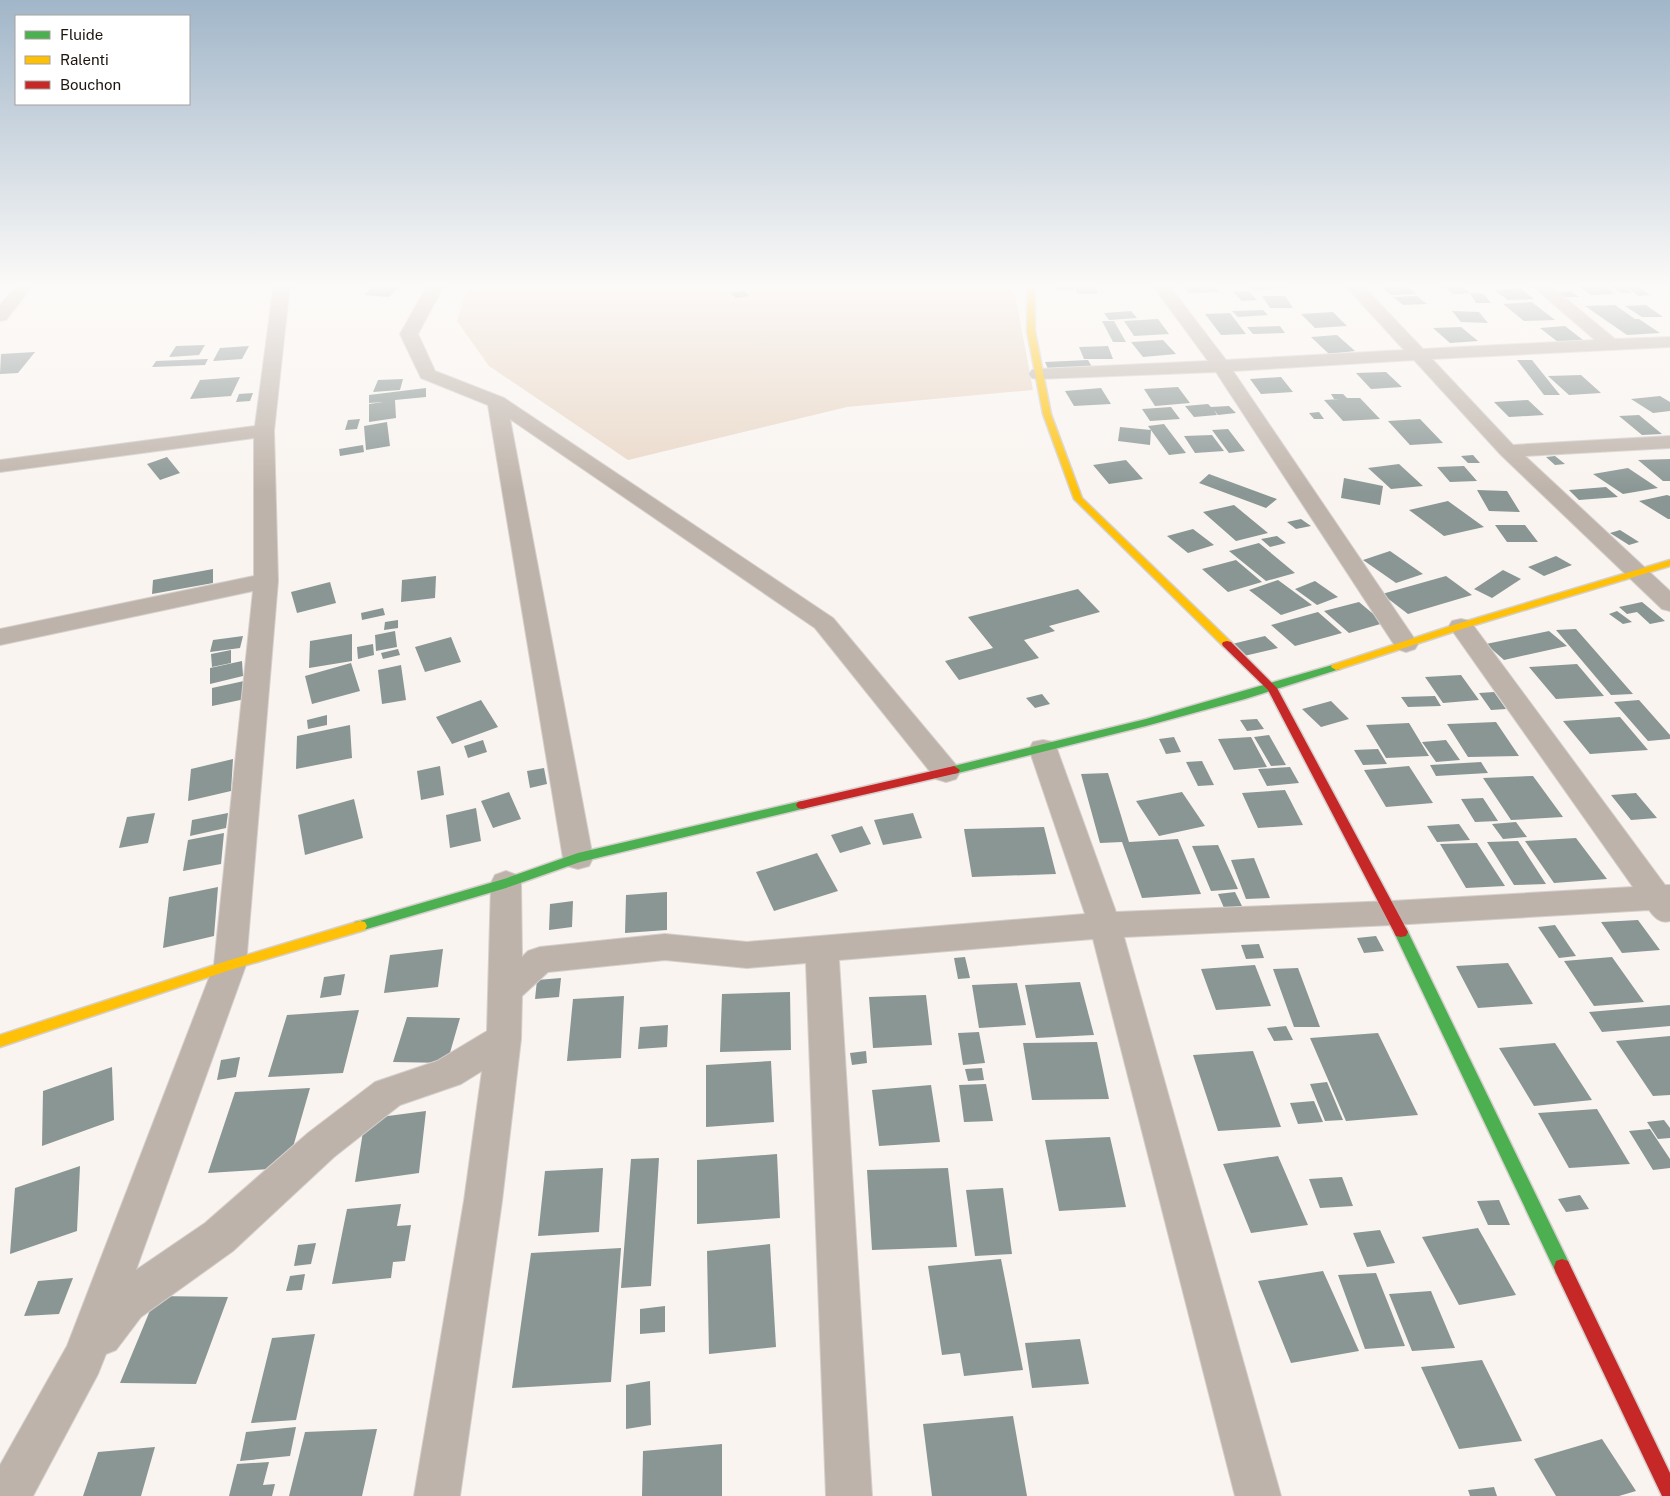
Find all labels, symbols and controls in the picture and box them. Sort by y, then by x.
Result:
legend [15,15,190,105]
text: Fluide [60,26,103,43]
text: Ralenti [60,51,109,68]
text: Bouchon [60,76,121,93]

